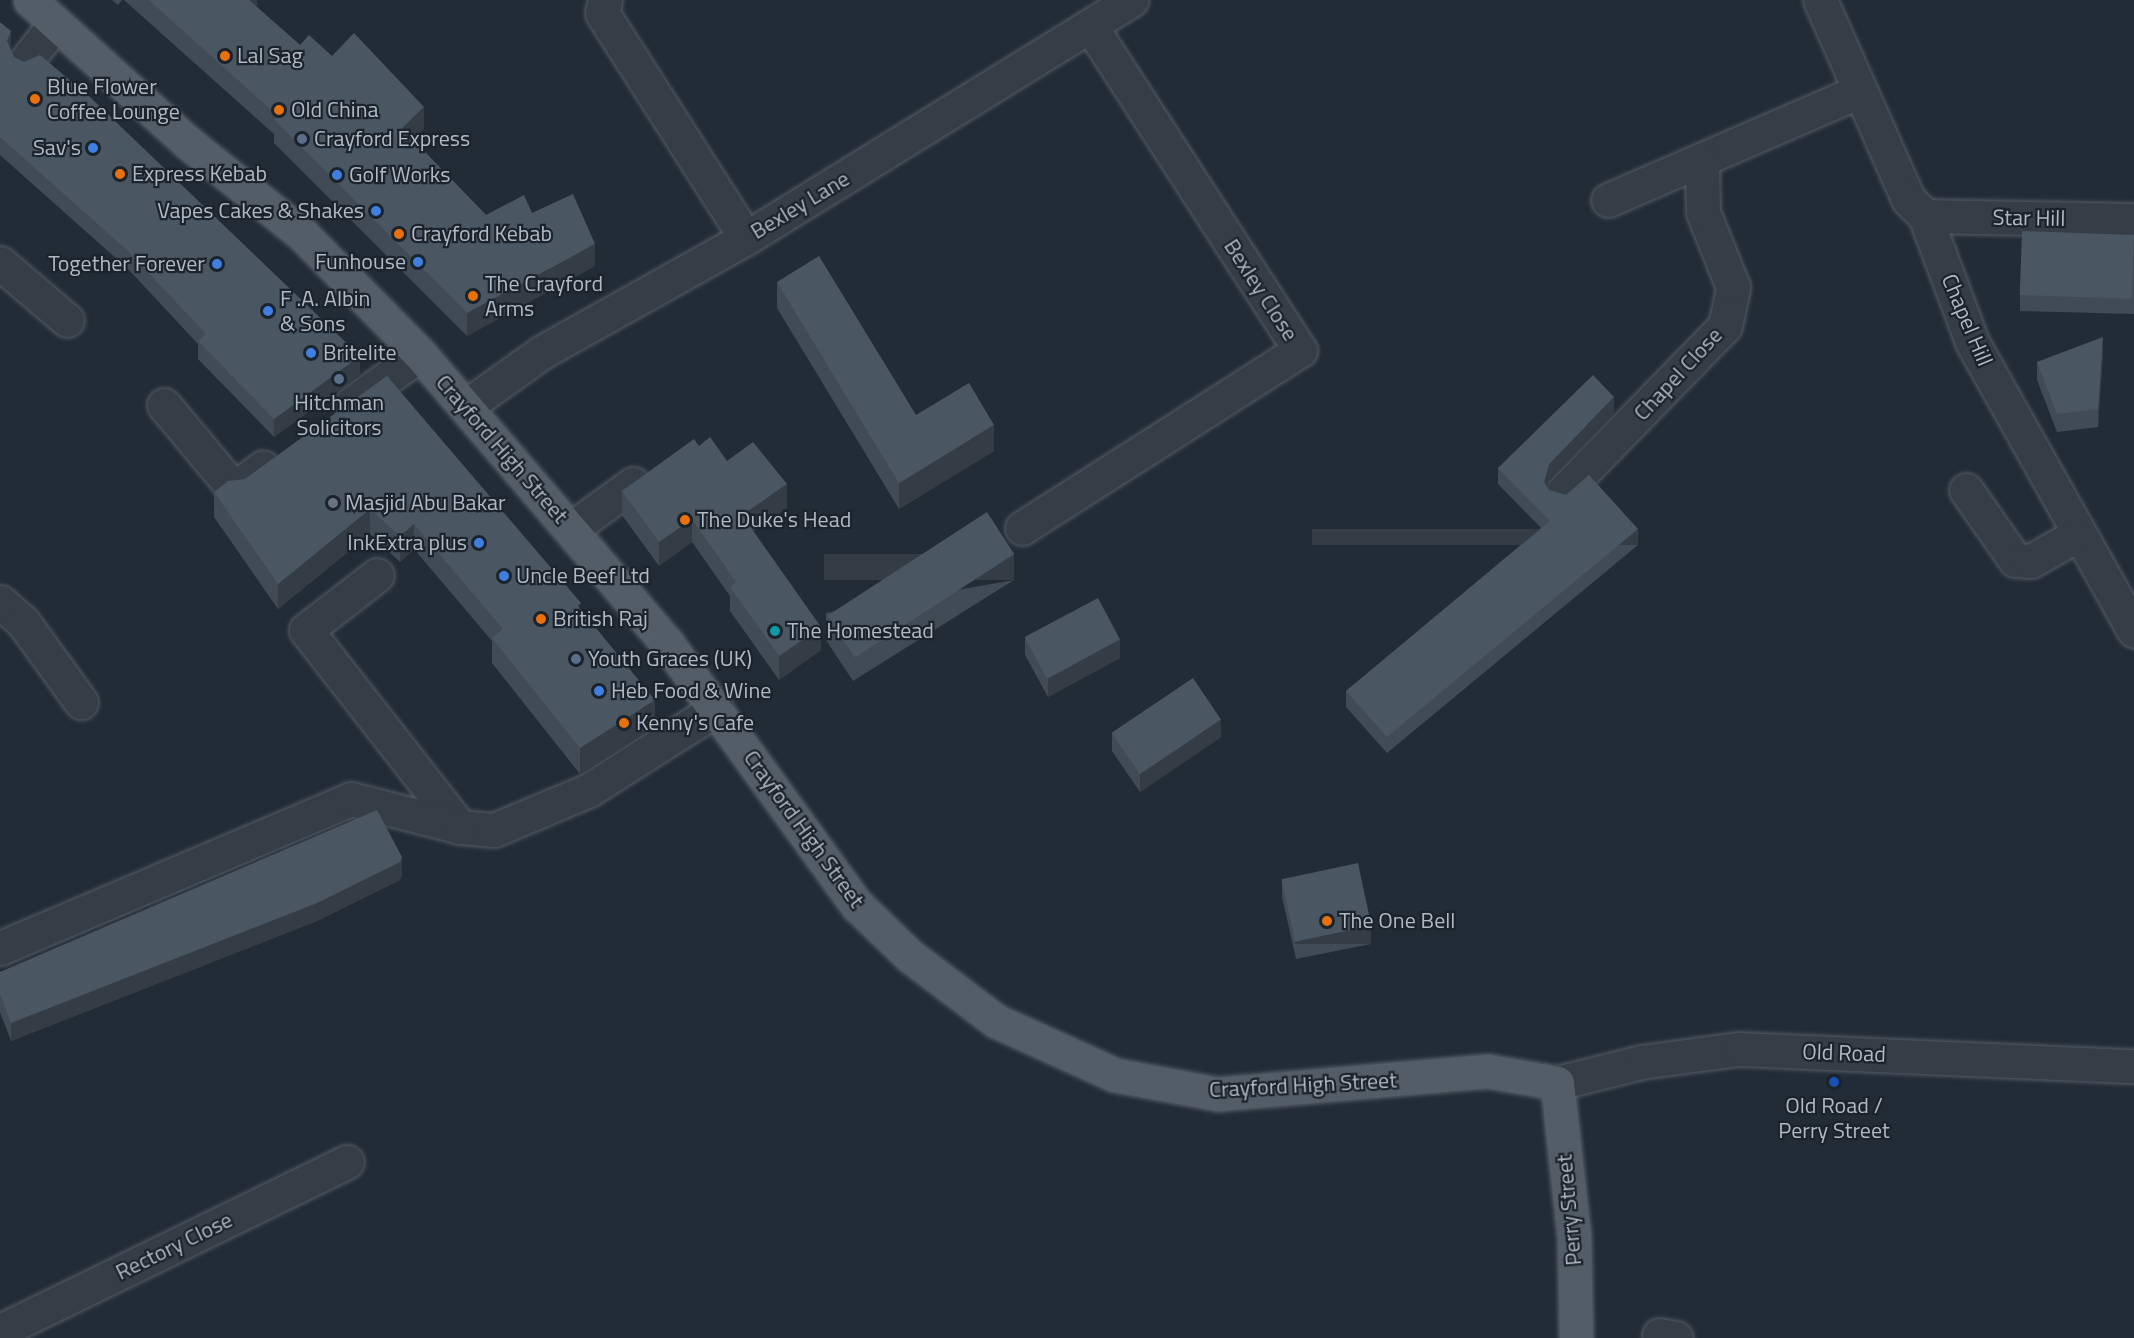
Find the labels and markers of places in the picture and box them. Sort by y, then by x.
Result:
place label: Lal Sag [237,43,303,69]
marker: Lal Sag [218,49,232,63]
place label: Blue Flower Coffee Lounge [47,73,180,124]
marker: Blue Flower Coffee Lounge [28,92,42,106]
place label: Old China [291,97,379,123]
marker: Old China [272,103,286,117]
place label: Crayford Express [314,126,470,152]
marker: Crayford Express [295,132,309,146]
place label: Sav's [33,135,81,161]
marker: Sav's [86,141,100,155]
place label: Express Kebab [132,161,267,187]
place label: Golf Works [349,162,450,188]
marker: Express Kebab [113,167,127,181]
marker: Golf Works [330,168,344,182]
place label: Vapes Cakes & Shakes [157,198,364,224]
marker: Vapes Cakes & Shakes [369,204,383,218]
place label: Crayford Kebab [411,221,552,247]
marker: Crayford Kebab [392,227,406,241]
place label: Funhouse [315,249,406,275]
place label: Together Forever [48,251,205,277]
marker: Funhouse [411,255,425,269]
marker: Together Forever [210,257,224,271]
place label: The Crayford Arms [485,270,603,322]
place label: F .A. Albin & Sons [280,285,370,336]
marker: The Crayford Arms [466,289,480,303]
marker: F .A. Albin & Sons [261,304,275,318]
place label: Britelite [323,340,397,366]
marker: Britelite [304,346,318,360]
marker: Hitchman Solicitors [332,372,346,386]
place label: Hitchman Solicitors [294,389,384,440]
place label: Masjid Abu Bakar [345,490,506,516]
marker: Masjid Abu Bakar [326,496,340,510]
place label: The Duke's Head [697,507,851,533]
marker: The Duke's Head [678,513,692,527]
place label: InkExtra plus [347,530,467,556]
marker: InkExtra plus [472,536,486,550]
place label: Uncle Beef Ltd [516,563,650,589]
marker: Uncle Beef Ltd [497,569,511,583]
place label: British Raj [553,606,648,632]
marker: British Raj [534,612,548,626]
place label: The Homestead [787,618,934,644]
marker: The Homestead [768,624,782,638]
place label: Youth Graces (UK) [588,646,752,672]
marker: Youth Graces (UK) [569,652,583,666]
place label: Heb Food & Wine [611,678,771,704]
marker: Heb Food & Wine [592,684,606,698]
place label: Kenny's Cafe [636,710,754,736]
marker: Kenny's Cafe [617,716,631,730]
place label: The One Bell [1339,908,1455,934]
marker: The One Bell [1320,914,1334,928]
marker: Old Road / Perry Street [1827,1075,1841,1089]
place label: Old Road / Perry Street [1778,1092,1890,1144]

